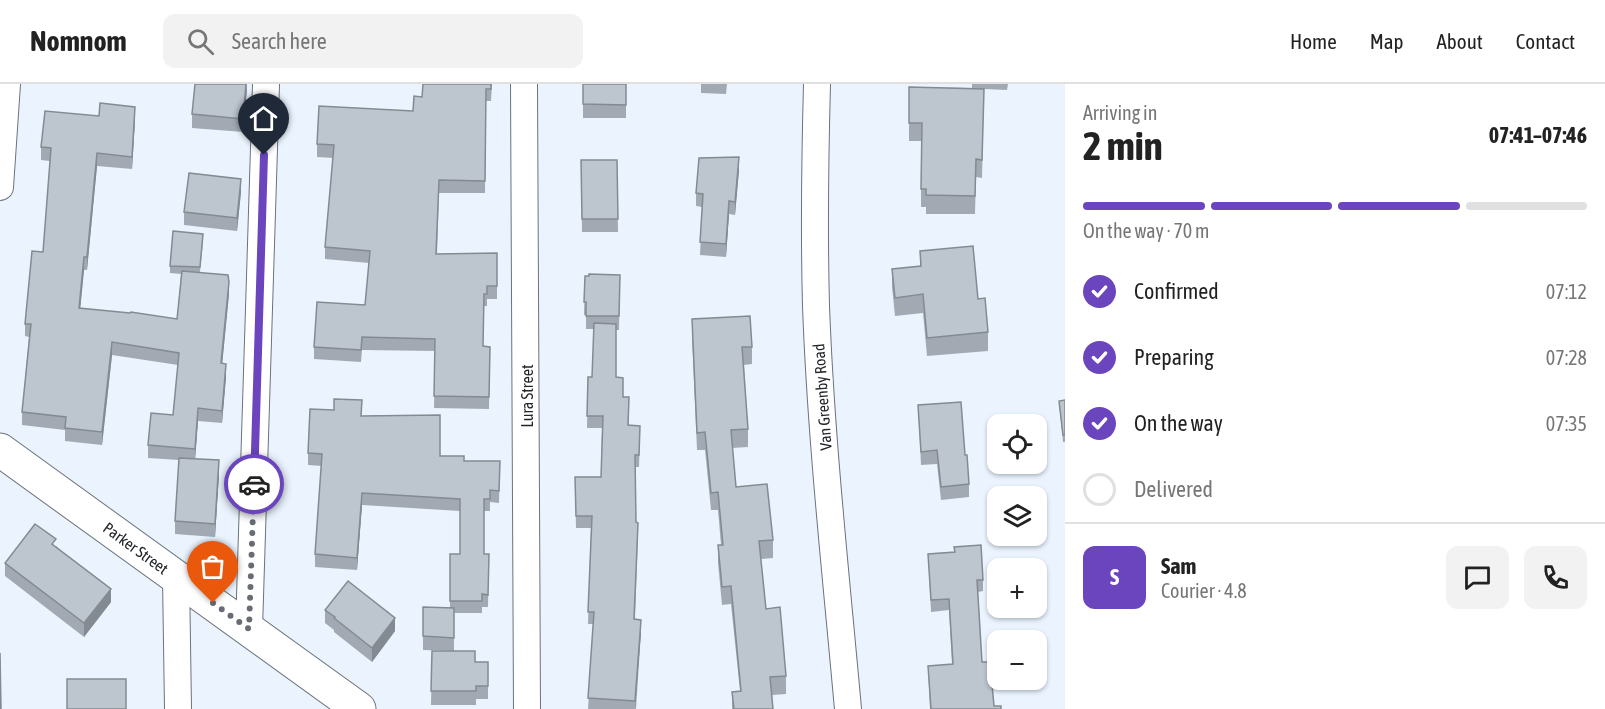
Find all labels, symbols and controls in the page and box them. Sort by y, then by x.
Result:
search box [163,14,583,68]
text: Nomnom [30,25,127,57]
icon: search [184,25,217,58]
text: Search here [232,28,327,54]
text: Home [1290,29,1337,53]
text: Map [1370,29,1404,53]
text: About [1437,29,1483,53]
text: Contact [1516,29,1575,53]
pin [238,93,289,155]
text: Arriving in [1083,101,1157,124]
icon: home [247,102,280,135]
text: 07:41–07:46 [1489,122,1587,148]
text: 2 min [1083,124,1163,168]
text: On the way · 70 m [1083,219,1209,242]
icon: check [1083,275,1116,308]
text: Confirmed [1134,278,1219,304]
text: 07:12 [1546,280,1587,303]
icon: check [1083,341,1116,374]
street label: Van Greenby Road [809,343,836,451]
text: Preparing [1134,344,1214,370]
text: 07:28 [1546,346,1587,369]
street label: Lura Street [518,364,536,428]
icon: check [1083,407,1116,440]
text: On the way [1134,410,1223,436]
text: 07:35 [1546,412,1587,435]
map controls [987,414,1047,690]
button: locate [987,414,1047,474]
courier [224,454,284,514]
icon: car [238,468,271,501]
text: Delivered [1134,476,1213,502]
button: layers [987,486,1047,546]
street label: Parker Street [100,518,172,578]
pin [187,541,238,603]
button: chat [1446,546,1509,609]
button: phone [1524,546,1587,609]
icon: bag [196,550,229,583]
text: Sam [1161,553,1196,579]
button: + [987,558,1047,618]
text: S [1110,564,1119,590]
text: Courier · 4.8 [1161,579,1247,602]
button: − [987,630,1047,690]

